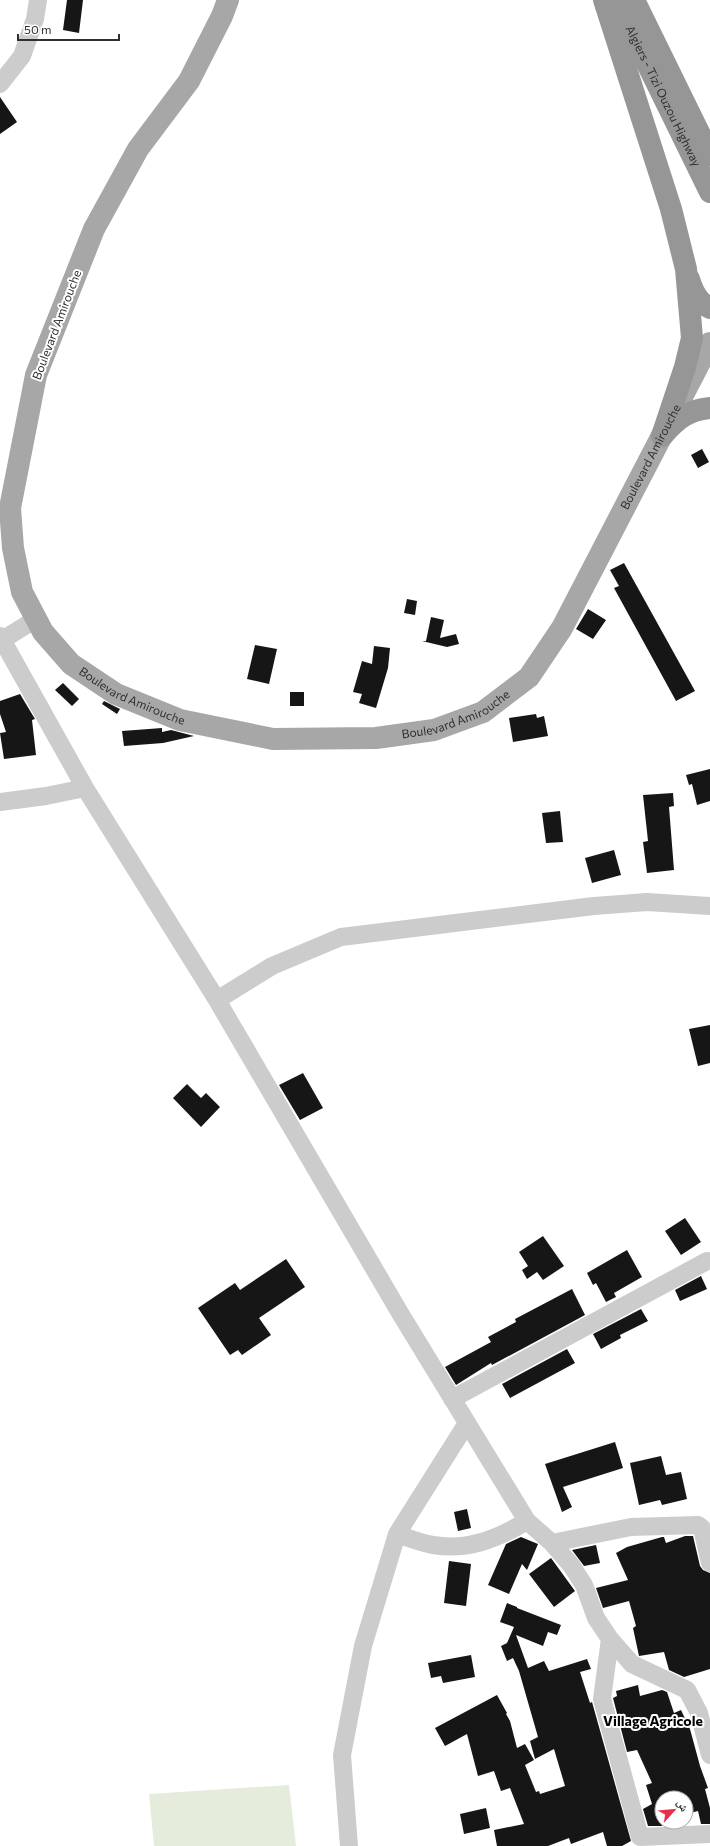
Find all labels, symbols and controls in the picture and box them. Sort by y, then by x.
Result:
scale bar [18,16,119,42]
text: 50 m [24,22,52,36]
street label: Algiers - Tizi Ouzou Highway [624,23,704,168]
street label: Boulevard Amirouche [29,268,83,381]
street label: Boulevard Amirouche [617,402,683,512]
street label: Boulevard Amirouche [77,664,186,727]
street label: Boulevard Amirouche [401,686,512,740]
district label: Village Agricole [603,1712,703,1729]
north arrow [654,1790,694,1830]
text: ش [673,1797,692,1815]

